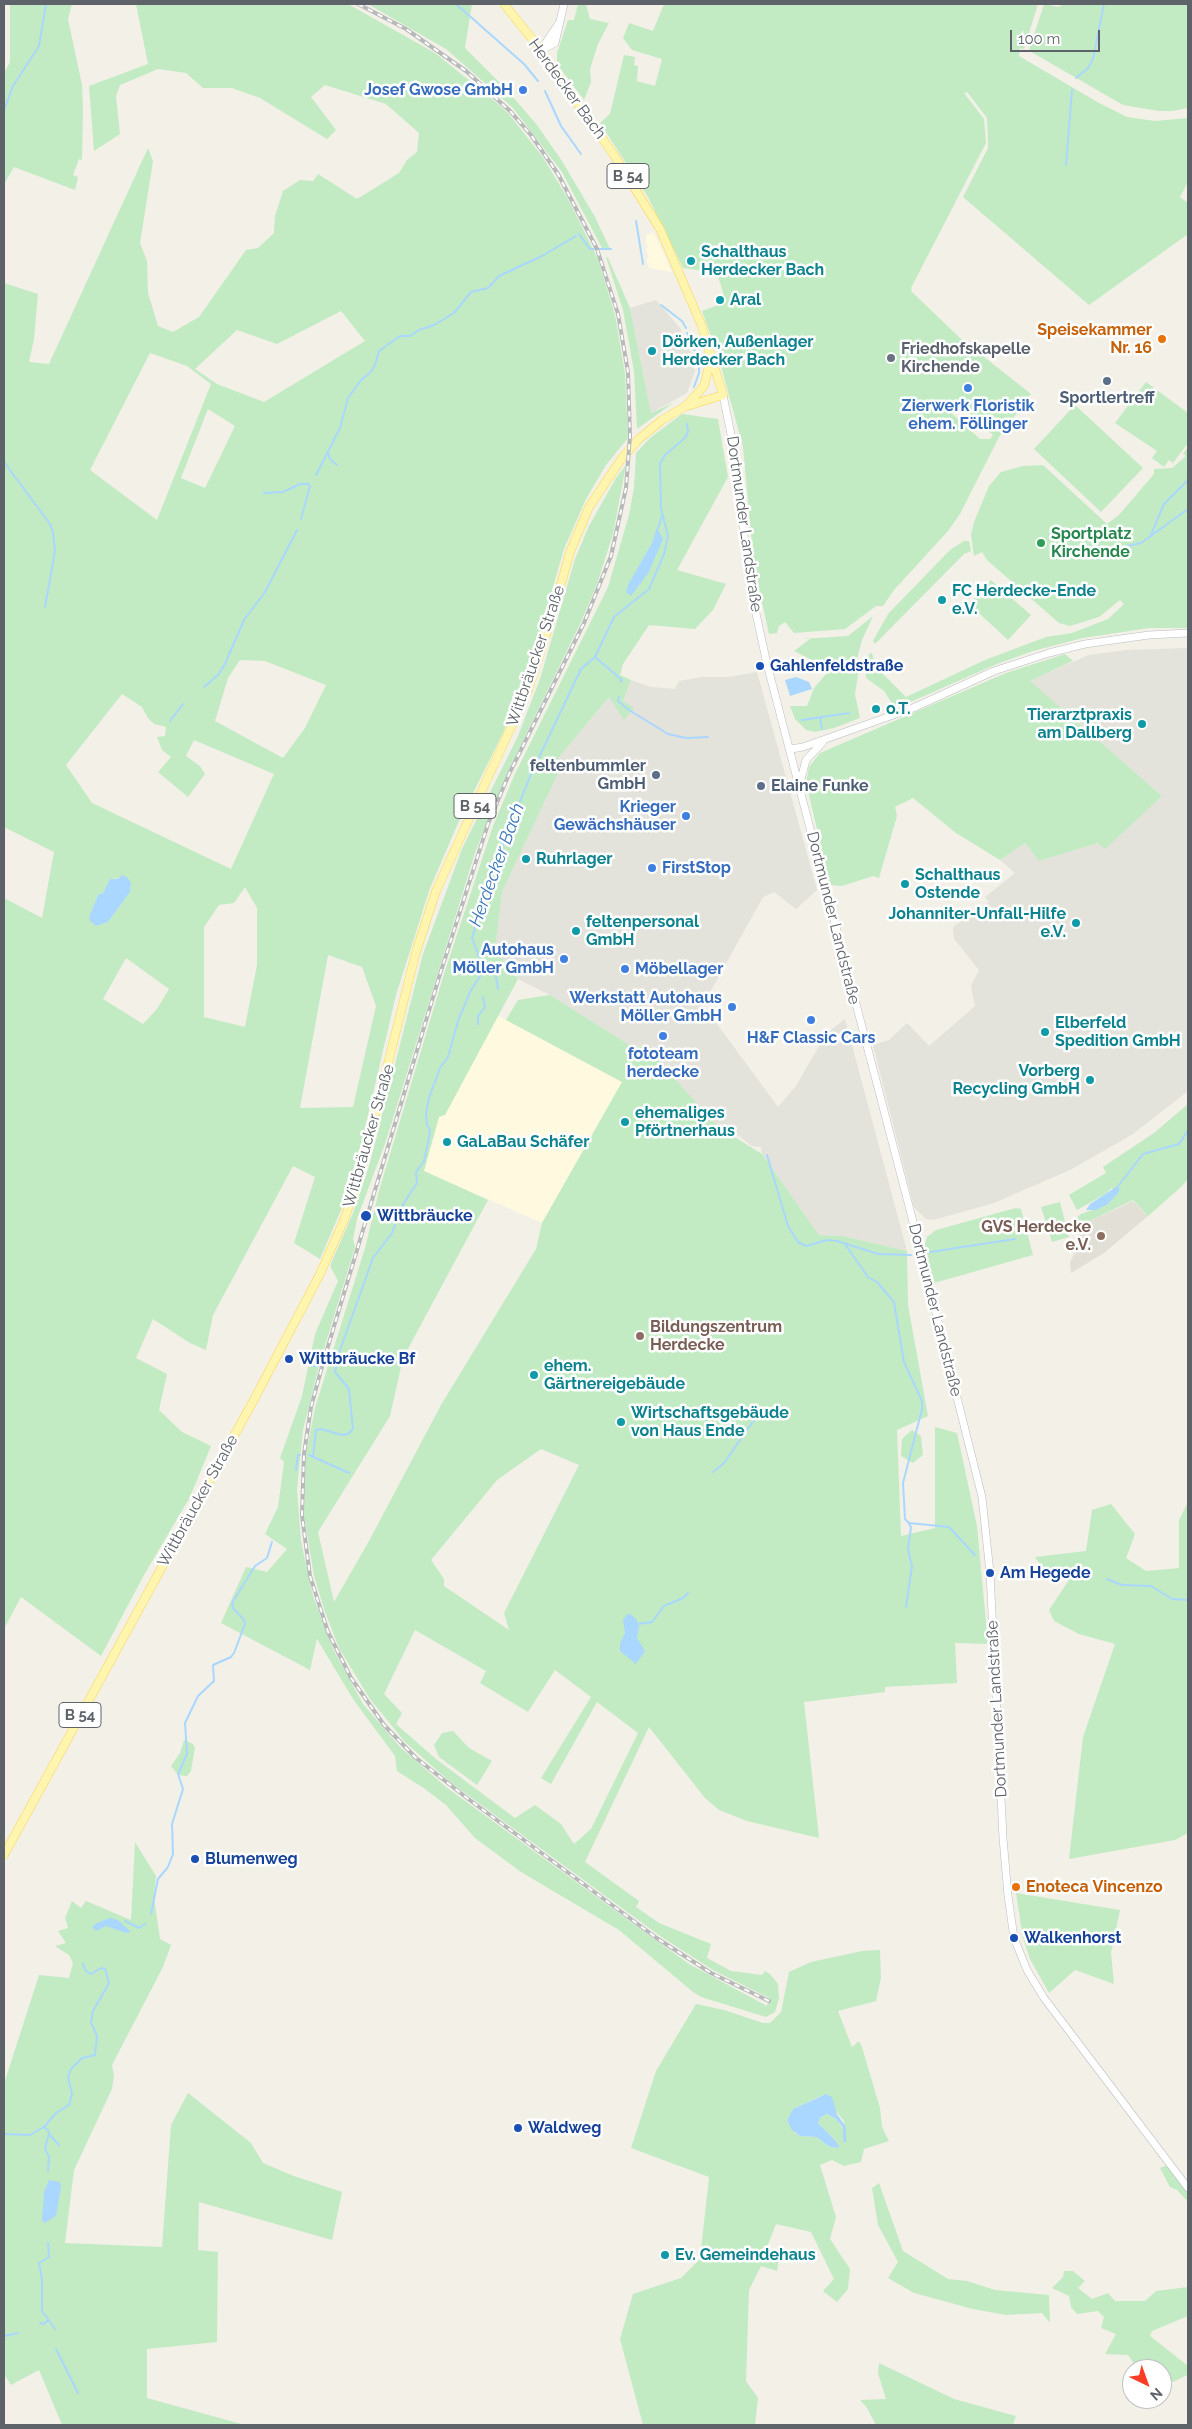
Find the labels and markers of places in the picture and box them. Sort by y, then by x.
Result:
place label: Josef Gwose GmbH [364,80,513,100]
marker: Josef Gwose GmbH [517,84,529,96]
place label: Schalthaus Herdecker Bach [701,242,824,280]
marker: Schalthaus Herdecker Bach [685,255,697,267]
place label: Aral [730,290,761,310]
marker: Aral [714,294,726,306]
place label: Speisekammer Nr. 16 [1037,320,1152,358]
place label: Dörken, Außenlager Herdecker Bach [662,332,813,370]
marker: Speisekammer Nr. 16 [1156,333,1168,345]
place label: Friedhofskapelle Kirchende [901,339,1031,377]
marker: Dörken, Außenlager Herdecker Bach [646,345,658,357]
marker: Friedhofskapelle Kirchende [885,352,897,364]
marker: Sportlertreff [1101,375,1113,387]
marker: Zierwerk Floristik ehem. Föllinger [962,382,974,394]
place label: Sportlertreff [1060,388,1154,408]
place label: Zierwerk Floristik ehem. Föllinger [902,396,1034,434]
place label: Sportplatz Kirchende [1051,524,1131,562]
marker: Sportplatz Kirchende [1035,537,1047,549]
place label: FC Herdecke-Ende e.V. [952,581,1096,619]
marker: FC Herdecke-Ende e.V. [936,594,948,606]
place label: Gahlenfeldstraße [770,656,903,676]
marker: Gahlenfeldstraße [754,660,766,672]
place label: o.T. [886,699,911,719]
marker: o.T. [870,703,882,715]
place label: Tierarztpraxis am Dallberg [1027,705,1132,743]
marker: Tierarztpraxis am Dallberg [1136,718,1148,730]
place label: feltenbummler GmbH [530,756,646,794]
marker: feltenbummler GmbH [650,769,662,781]
place label: Elaine Funke [771,776,869,796]
marker: Elaine Funke [755,780,767,792]
place label: Krieger Gewächshäuser [554,797,676,835]
marker: Krieger Gewächshäuser [680,810,692,822]
place label: Ruhrlager [536,849,612,869]
marker: Ruhrlager [520,853,532,865]
place label: FirstStop [662,858,731,878]
marker: FirstStop [646,862,658,874]
place label: Schalthaus Ostende [915,865,1000,903]
marker: Schalthaus Ostende [899,878,911,890]
place label: Johanniter-Unfall-Hilfe e.V. [889,904,1066,942]
place label: feltenpersonal GmbH [586,912,699,950]
marker: Johanniter-Unfall-Hilfe e.V. [1070,917,1082,929]
marker: feltenpersonal GmbH [570,925,582,937]
place label: Autohaus Möller GmbH [452,940,554,978]
marker: Autohaus Möller GmbH [558,953,570,965]
place label: Möbellager [635,959,723,979]
marker: Möbellager [619,963,631,975]
place label: Werkstatt Autohaus Möller GmbH [570,988,722,1026]
marker: Werkstatt Autohaus Möller GmbH [726,1001,738,1013]
place label: Elberfeld Spedition GmbH [1055,1013,1181,1051]
marker: H&F Classic Cars [805,1014,817,1026]
marker: Elberfeld Spedition GmbH [1039,1026,1051,1038]
place label: H&F Classic Cars [747,1028,875,1048]
marker: fototeam herdecke [657,1030,669,1042]
place label: fototeam herdecke [627,1044,699,1082]
place label: Vorberg Recycling GmbH [952,1061,1080,1099]
marker: Vorberg Recycling GmbH [1084,1074,1096,1086]
place label: ehemaliges Pförtnerhaus [635,1103,735,1141]
marker: ehemaliges Pförtnerhaus [619,1116,631,1128]
place label: GaLaBau Schäfer [457,1132,589,1152]
marker: GaLaBau Schäfer [441,1136,453,1148]
place label: Wittbräucke [377,1206,473,1226]
marker: Wittbräucke [359,1209,373,1223]
place label: GVS Herdecke e.V. [981,1217,1091,1255]
marker: GVS Herdecke e.V. [1095,1230,1107,1242]
place label: Bildungszentrum Herdecke [650,1317,782,1355]
marker: Bildungszentrum Herdecke [634,1330,646,1342]
place label: Wittbräucke Bf [299,1349,415,1369]
marker: Wittbräucke Bf [283,1353,295,1365]
place label: ehem. Gärtnereigebäude [544,1356,685,1394]
marker: ehem. Gärtnereigebäude [528,1369,540,1381]
place label: Wirtschaftsgebäude von Haus Ende [631,1403,789,1441]
marker: Wirtschaftsgebäude von Haus Ende [615,1416,627,1428]
place label: Am Hegede [1000,1563,1090,1583]
marker: Am Hegede [984,1567,996,1579]
place label: Blumenweg [205,1849,298,1869]
marker: Blumenweg [189,1853,201,1865]
place label: Enoteca Vincenzo [1026,1877,1163,1897]
marker: Enoteca Vincenzo [1010,1881,1022,1893]
place label: Walkenhorst [1024,1928,1121,1948]
marker: Walkenhorst [1008,1932,1020,1944]
place label: Waldweg [528,2118,601,2138]
marker: Waldweg [512,2122,524,2134]
place label: Ev. Gemeindehaus [675,2245,816,2265]
marker: Ev. Gemeindehaus [659,2249,671,2261]

